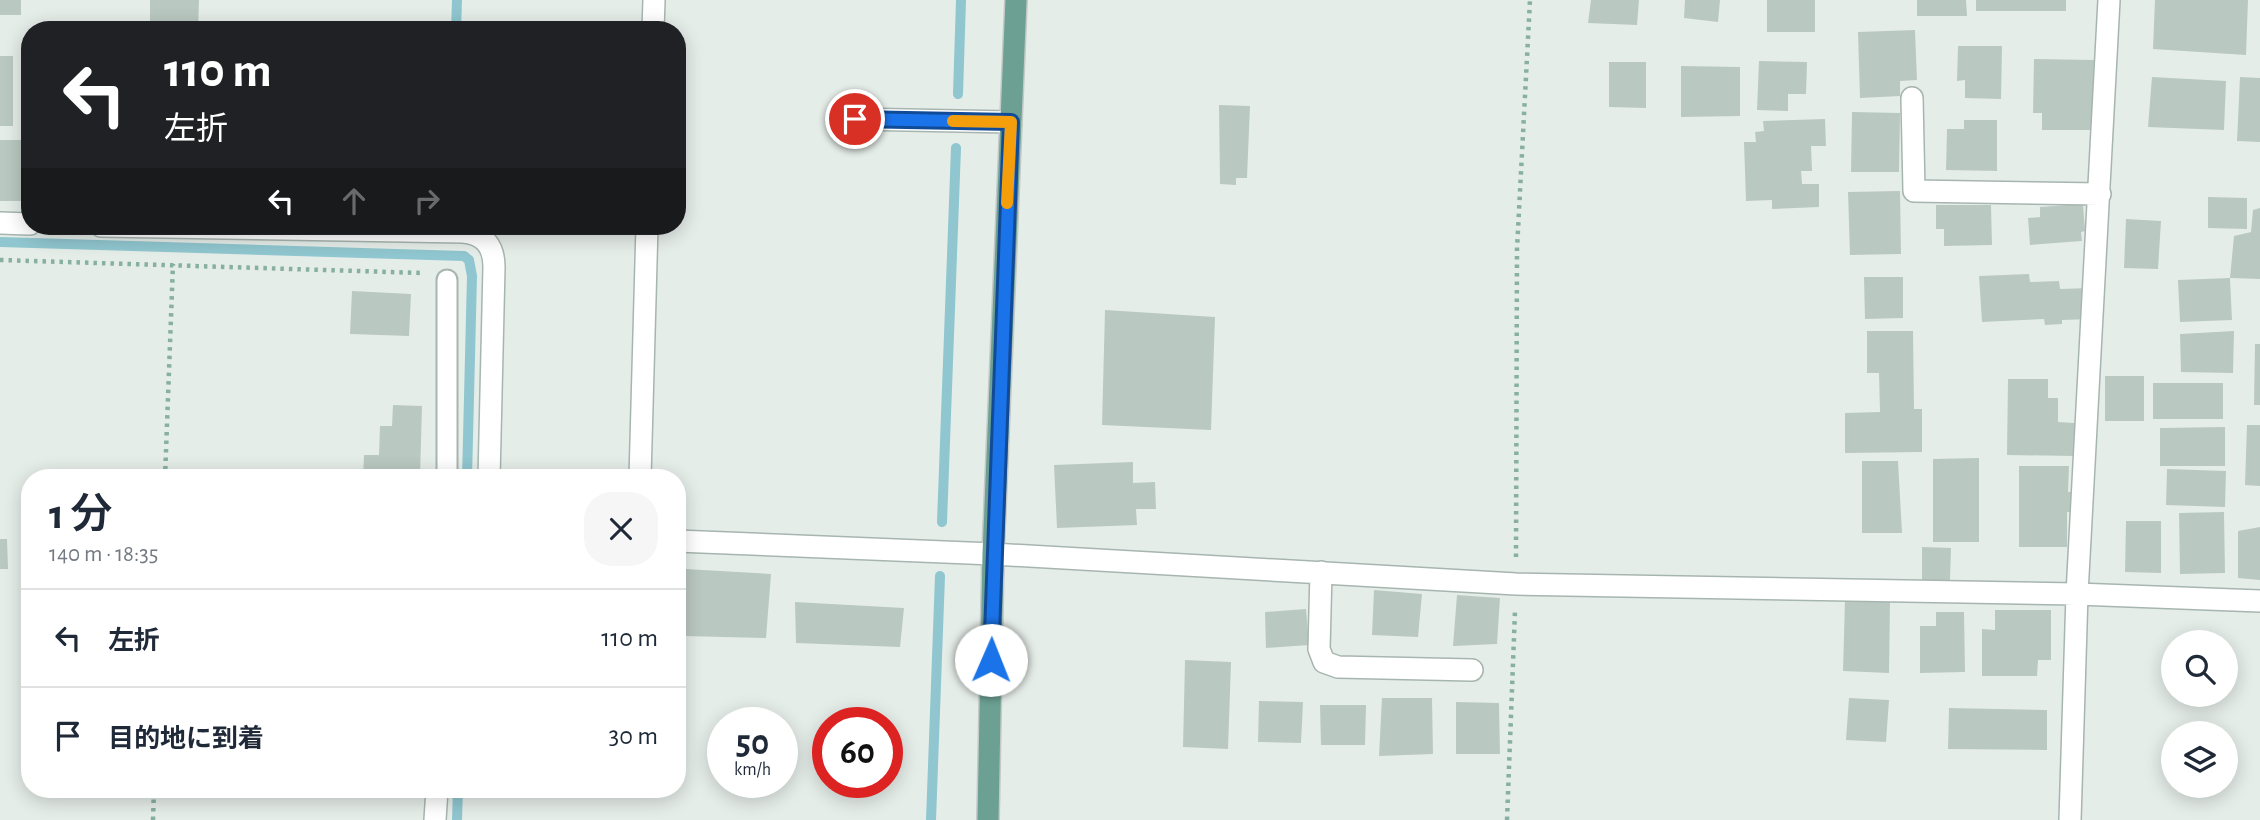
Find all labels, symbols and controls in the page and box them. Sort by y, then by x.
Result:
text: 110 m [164,47,272,96]
icon: left [49,49,140,140]
pin [825,89,885,149]
icon: arrive [836,100,874,138]
text: 左折 [164,113,228,145]
icon: left [262,182,300,220]
icon: ahead [335,182,373,220]
icon: right [408,182,446,220]
button: close [584,492,658,566]
text: 1 分 [49,494,112,536]
text: 140 m · 18:35 [49,543,158,566]
icon: left [49,619,87,657]
position arrow [954,623,1028,697]
text: 110 m [601,625,658,651]
text: 左折 [108,628,160,654]
map controls [2161,630,2238,798]
button: search [2161,630,2238,707]
speed limit sign: 60 [812,707,903,798]
icon: arrive [49,717,87,755]
button: layers [2161,721,2238,798]
text: 30 m [608,723,658,749]
text: 目的地に到着 [108,726,264,752]
text: 50 [736,726,769,761]
text: km/h [734,761,771,779]

